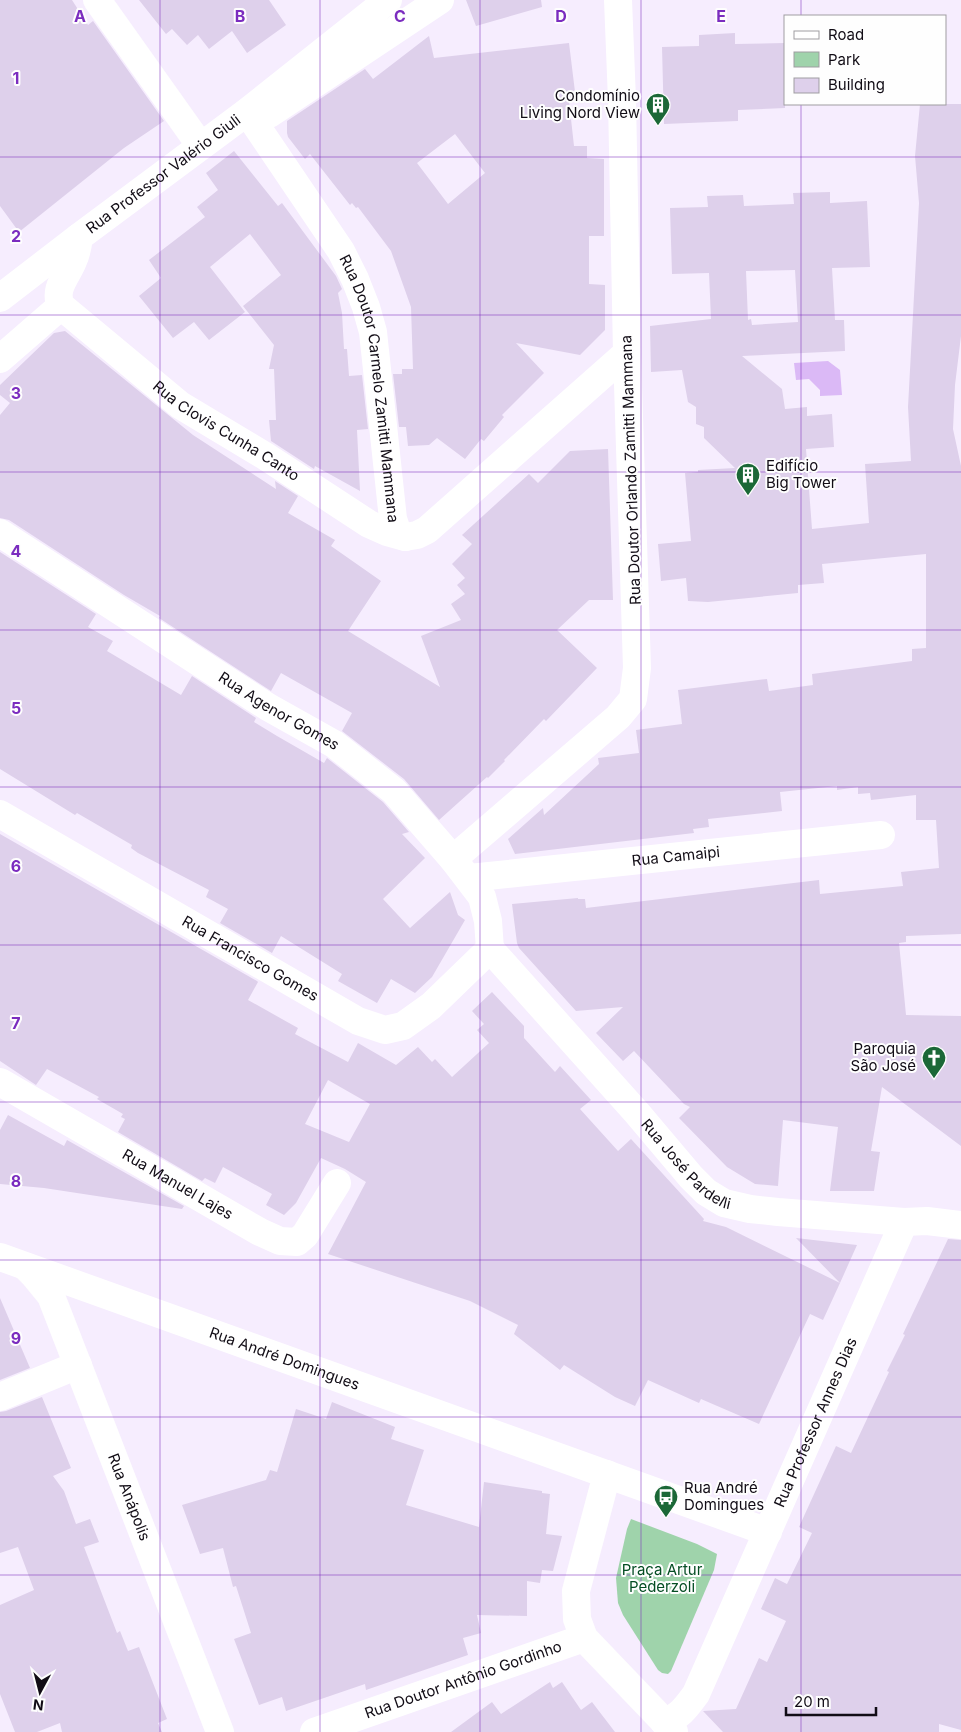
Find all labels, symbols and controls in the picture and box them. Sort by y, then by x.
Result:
text: A [74,6,86,26]
text: B [235,6,245,26]
text: C [394,6,406,26]
text: D [555,6,567,26]
text: E [716,6,726,26]
legend [784,15,946,105]
text: Road [828,25,864,44]
text: Park [828,50,861,69]
text: 1 [13,68,19,88]
text: Building [828,75,885,94]
place label: Condomínio Living Nord View [520,86,640,122]
building icon: Condomínio Living Nord View [645,92,671,126]
street label: Rua Professor Valério Giuli [82,110,244,238]
text: 2 [11,226,21,246]
street label: Rua Doutor Carmelo Zamitti Mammana [335,251,403,524]
street label: Rua Doutor Orlando Zamitti Mammana [616,335,645,605]
street label: Rua Clovis Cunha Canto [149,376,303,485]
text: 3 [11,383,21,403]
place label: Edifício Big Tower [766,456,837,492]
building icon: Edifício Big Tower [735,462,761,496]
text: 4 [11,541,22,561]
street label: Rua Agenor Gomes [215,667,344,754]
text: 5 [11,698,21,718]
street label: Rua Camaipi [631,842,721,870]
text: 6 [11,856,21,876]
street label: Rua Francisco Gomes [179,911,322,1005]
text: 7 [11,1013,21,1033]
place label: Paroquia São José [851,1039,916,1075]
church icon: Paroquia São José [921,1045,947,1079]
street label: Rua José Pardelli [637,1115,733,1213]
street label: Rua Manuel Lajes [119,1145,237,1223]
text: 8 [11,1171,21,1191]
street label: Rua André Domingues [207,1323,362,1394]
text: 9 [11,1328,21,1348]
street label: Rua Professor Annes Dias [769,1334,861,1510]
street label: Rua Anápolis [104,1450,155,1543]
place label: Rua André Domingues [684,1478,764,1514]
bus stop icon: Rua André Domingues [653,1484,679,1518]
park label: Praça Artur Pederzoli [622,1560,703,1596]
street label: Rua Doutor Antônio Gordinho [362,1637,564,1723]
north arrow [15,1667,65,1717]
scale bar [786,1684,876,1716]
text: 20 m [794,1692,830,1711]
text: N [32,1696,45,1714]

